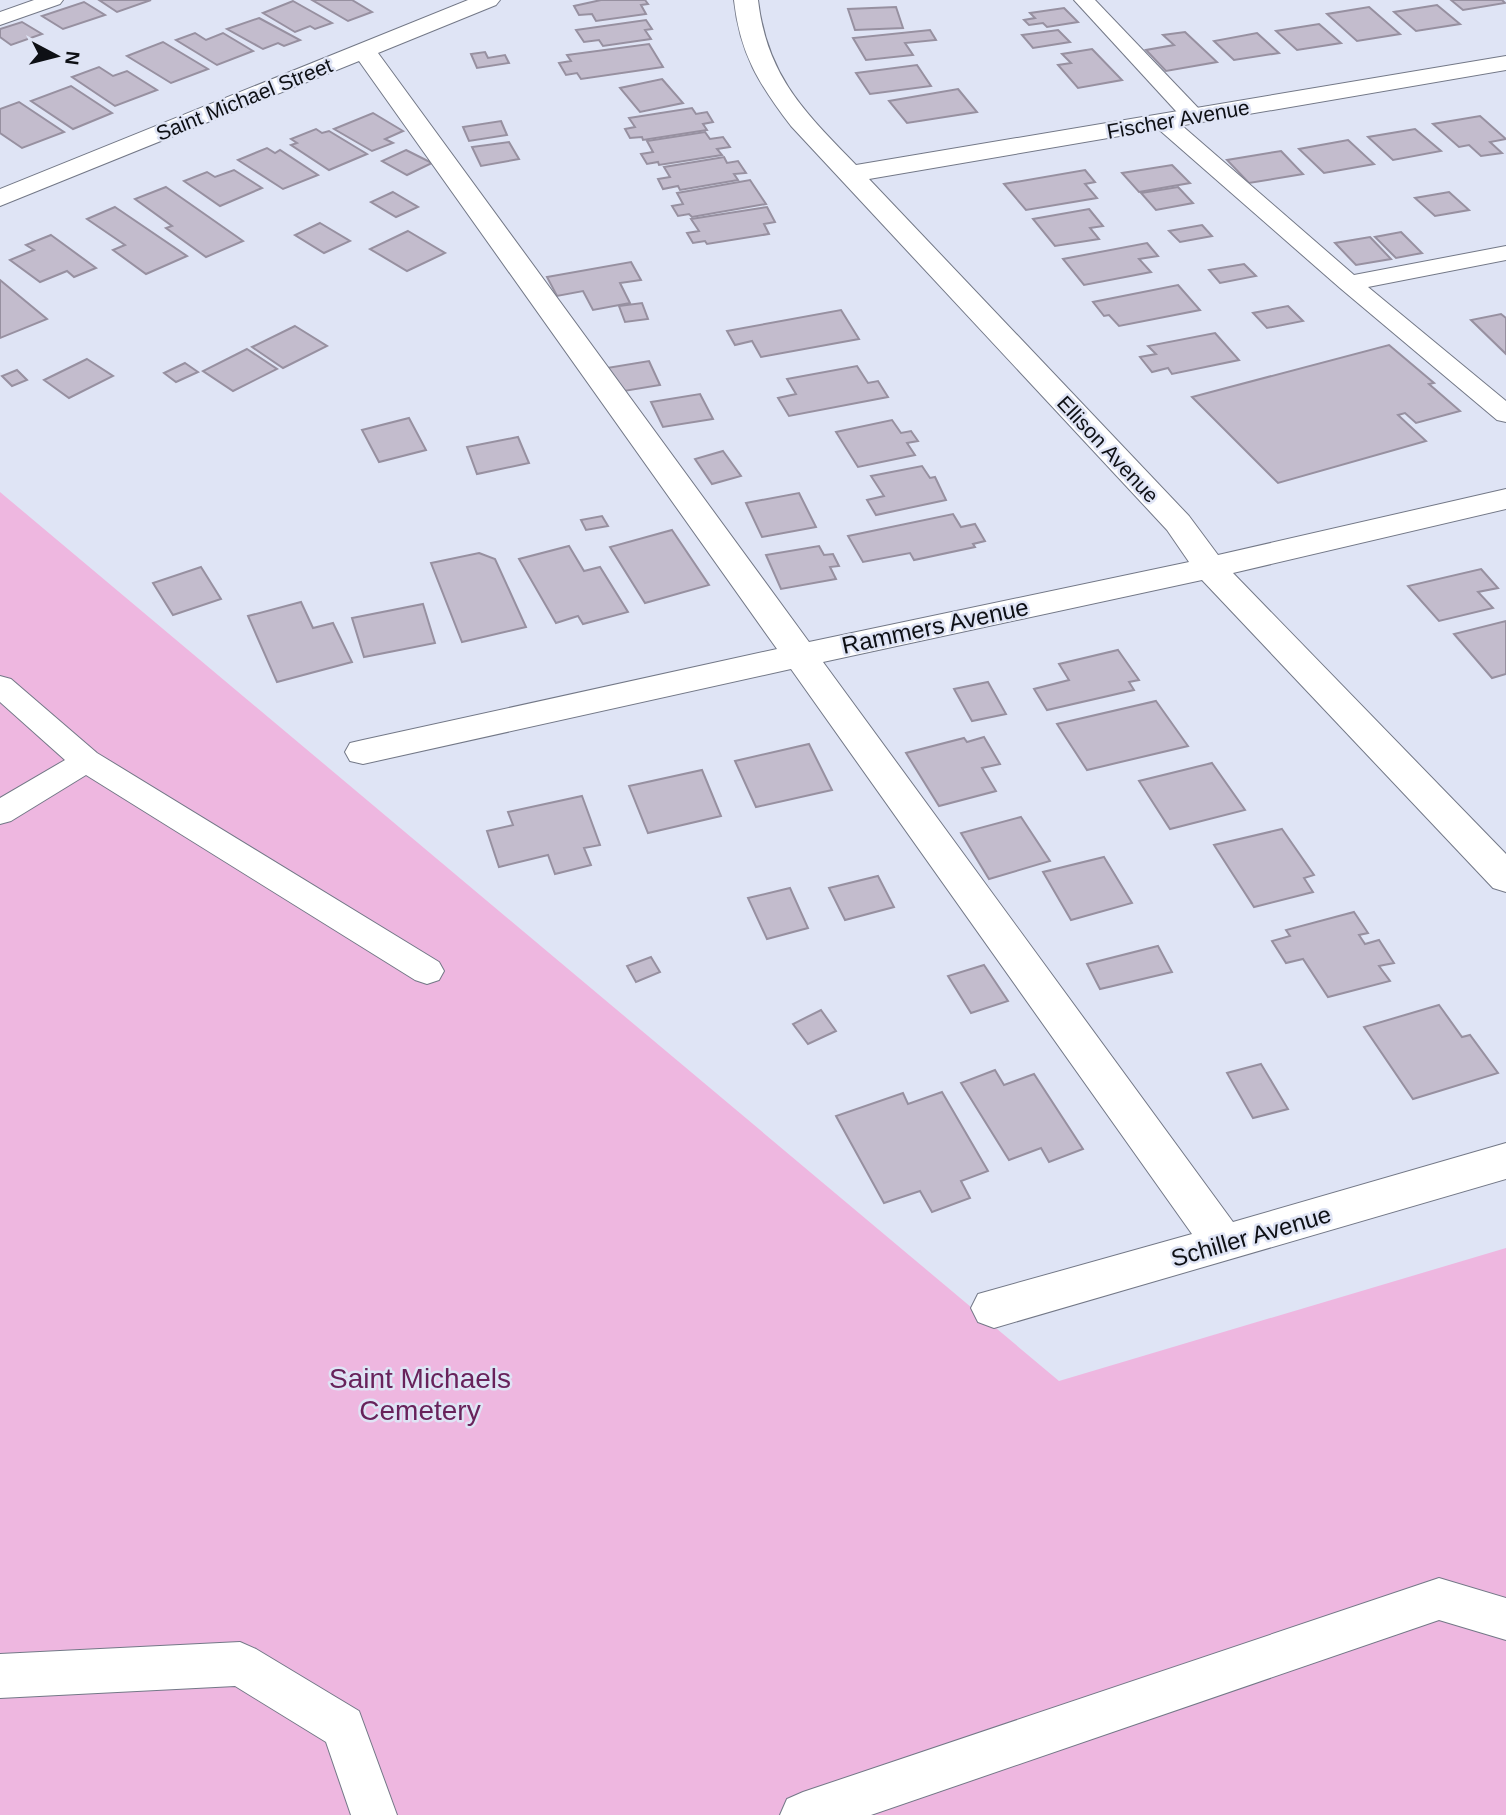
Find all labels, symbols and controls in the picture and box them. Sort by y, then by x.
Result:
north arrow [21,21,91,91]
text: N [61,50,84,66]
street label: Saint Michael Street [153,53,336,145]
street label: Fischer Avenue [1105,95,1251,143]
street label: Ellison Avenue [1053,391,1163,507]
street label: Rammers Avenue [839,593,1031,659]
street label: Schiller Avenue [1168,1200,1334,1272]
park label: Saint Michaels Cemetery [329,1363,511,1426]

